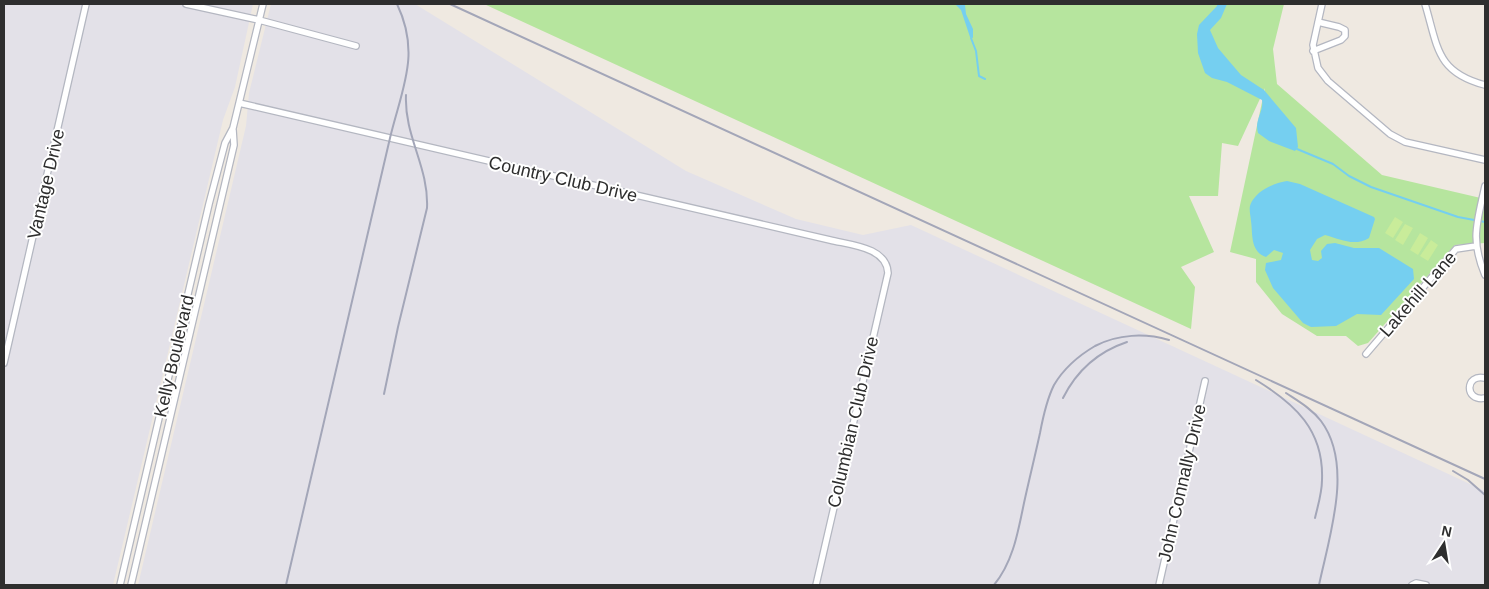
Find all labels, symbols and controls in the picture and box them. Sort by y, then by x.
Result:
street label: Vantage Drive [24,127,68,241]
street label: Country Club Drive [487,152,639,206]
street label: Lakehill Lane [1376,247,1460,341]
street label: Kelly Boulevard [150,293,198,419]
street label: Columbian Club Drive [824,334,882,510]
street label: John Connally Drive [1154,402,1210,564]
north arrow [1419,519,1469,569]
text: N [1440,522,1453,540]

